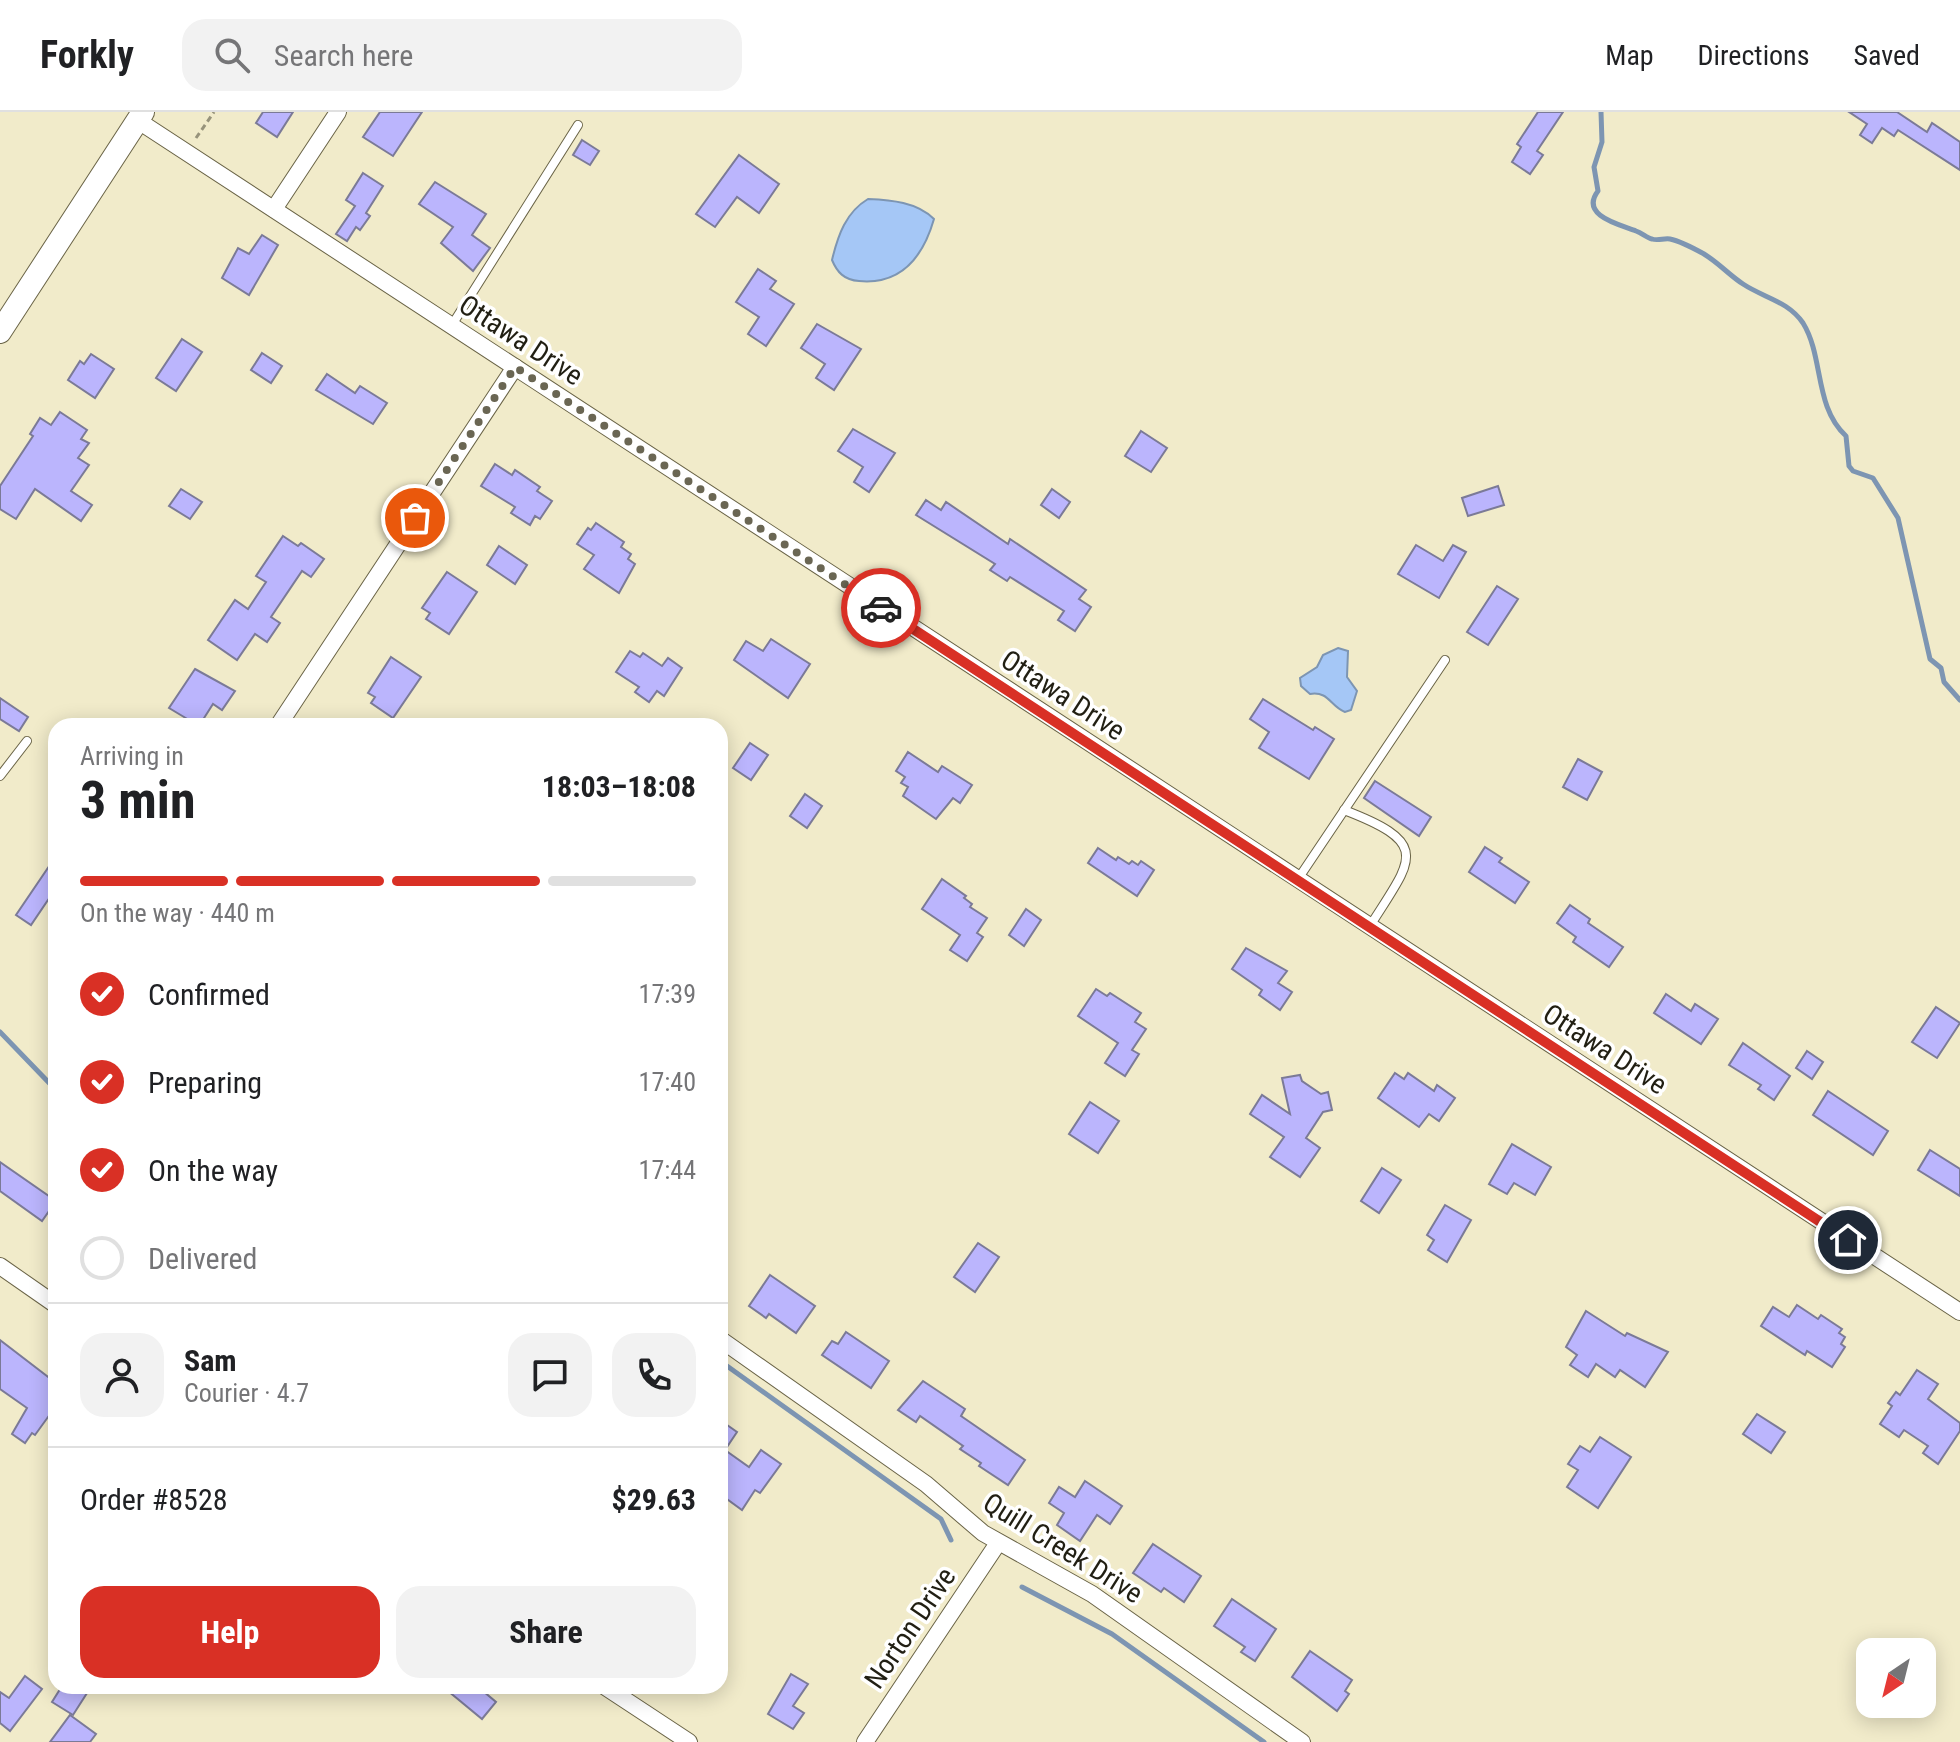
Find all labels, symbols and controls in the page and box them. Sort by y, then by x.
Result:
search box [182,19,742,91]
text: Forkly [40,33,134,77]
icon: search [210,33,254,77]
text: Search here [274,38,413,73]
text: Map [1605,39,1654,72]
text: Directions [1698,39,1809,72]
text: Saved [1853,39,1920,72]
street label: Ottawa Drive [453,288,589,392]
pin [381,484,449,552]
icon: bag [393,496,437,540]
courier [841,568,921,648]
icon: car [859,586,903,630]
street label: Ottawa Drive [995,643,1131,747]
text: Arriving in [80,741,184,771]
text: 18:03–18:08 [542,769,696,804]
text: 3 min [80,770,196,831]
text: On the way · 440 m [80,898,275,928]
icon: check [80,972,124,1016]
text: Confirmed [148,977,270,1012]
text: 17:39 [639,979,696,1009]
street label: Ottawa Drive [1537,997,1673,1101]
icon: check [80,1060,124,1104]
text: Preparing [148,1065,262,1100]
text: 17:40 [639,1067,696,1097]
icon: check [80,1148,124,1192]
text: On the way [148,1153,278,1188]
text: 17:44 [639,1155,696,1185]
pin [1814,1206,1882,1274]
icon: home [1826,1218,1870,1262]
text: Delivered [148,1241,257,1276]
button: person [80,1333,164,1417]
button: chat [508,1333,592,1417]
button: phone [612,1333,696,1417]
text: Sam [184,1343,237,1378]
text: Courier · 4.7 [184,1378,309,1408]
text: Order #8528 [80,1482,228,1517]
text: $29.63 [611,1482,696,1517]
street label: Quill Creek Drive [977,1486,1149,1610]
street label: Norton Drive [858,1561,962,1695]
button: Help [80,1586,380,1678]
button: Share [396,1586,696,1678]
north arrow [1856,1638,1936,1718]
map controls [1856,1638,1936,1718]

